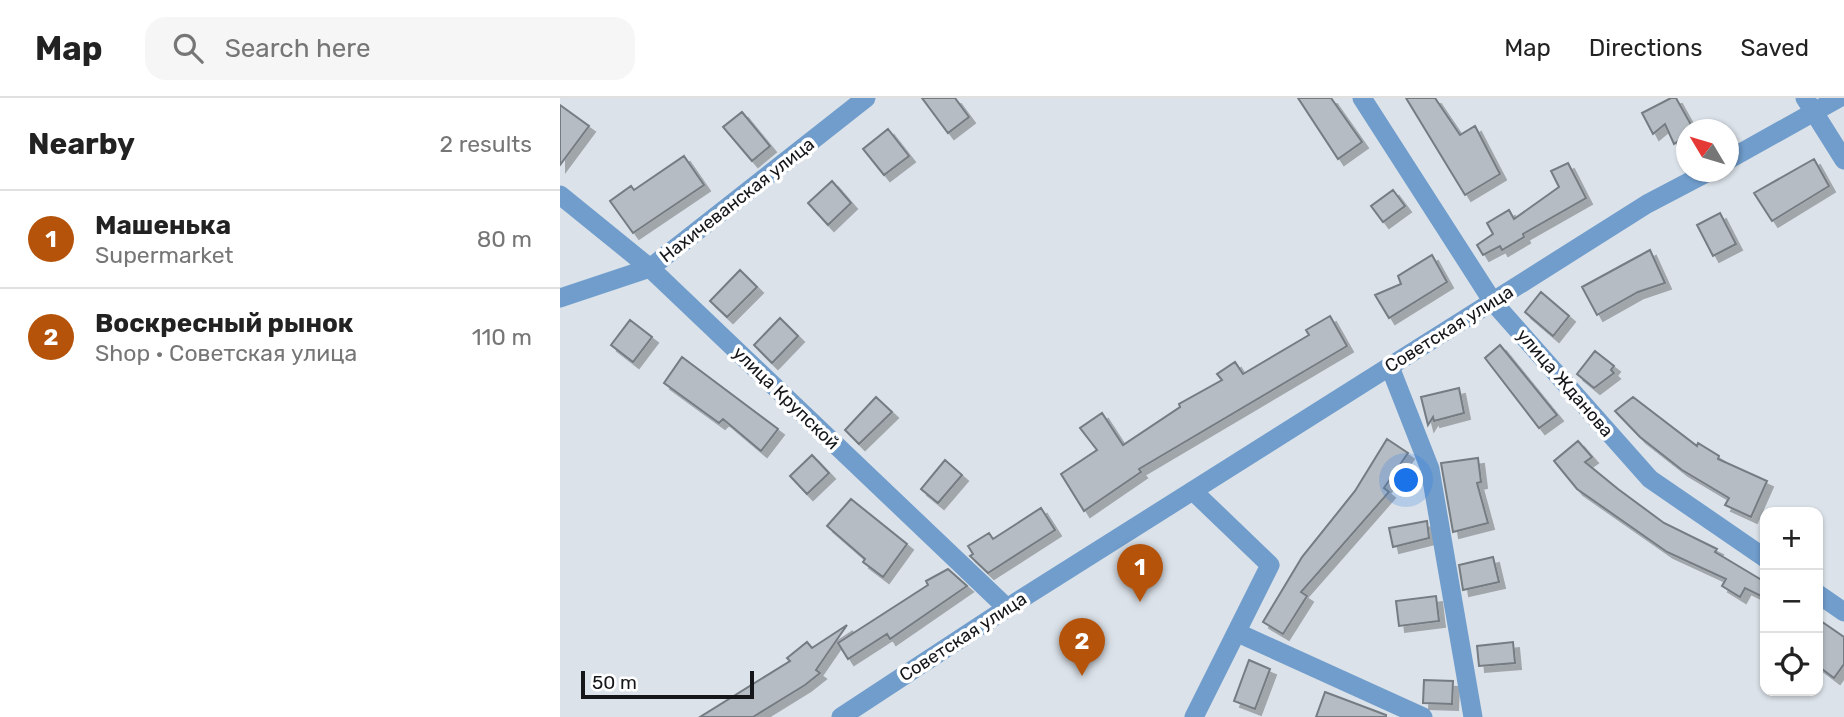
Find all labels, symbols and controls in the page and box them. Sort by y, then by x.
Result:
search box [145,17,635,80]
text: Map [35,29,103,68]
icon: search [169,29,207,67]
text: Search here [225,33,370,64]
text: Map [1504,34,1551,62]
text: Directions [1589,34,1702,62]
text: Saved [1740,34,1809,62]
north arrow [1676,119,1739,182]
text: Nearby [28,126,135,162]
text: 2 results [440,130,532,158]
street label: Нахичеванская улица [655,133,819,267]
text: Машенька [95,210,231,241]
text: 1 [45,225,57,253]
text: 80 m [477,225,532,253]
text: Supermarket [95,241,233,269]
street label: Советская улица [1381,281,1517,377]
text: Воскресный рынок [95,308,354,339]
text: 2 [44,323,58,351]
text: 110 m [472,323,532,351]
street label: улица Жданова [1512,324,1618,442]
text: Shop · Советская улица [95,339,357,367]
street label: улица Крупской [728,342,844,454]
your location [1389,463,1423,497]
map controls [1760,507,1823,696]
button: + [1760,507,1823,570]
pin: 1 [1117,544,1163,602]
button: − [1760,570,1823,633]
street label: Советская улица [895,588,1031,686]
pin: 2 [1059,618,1105,676]
button: locate [1760,633,1823,696]
scale bar [581,668,754,700]
text: 50 m [592,671,637,694]

